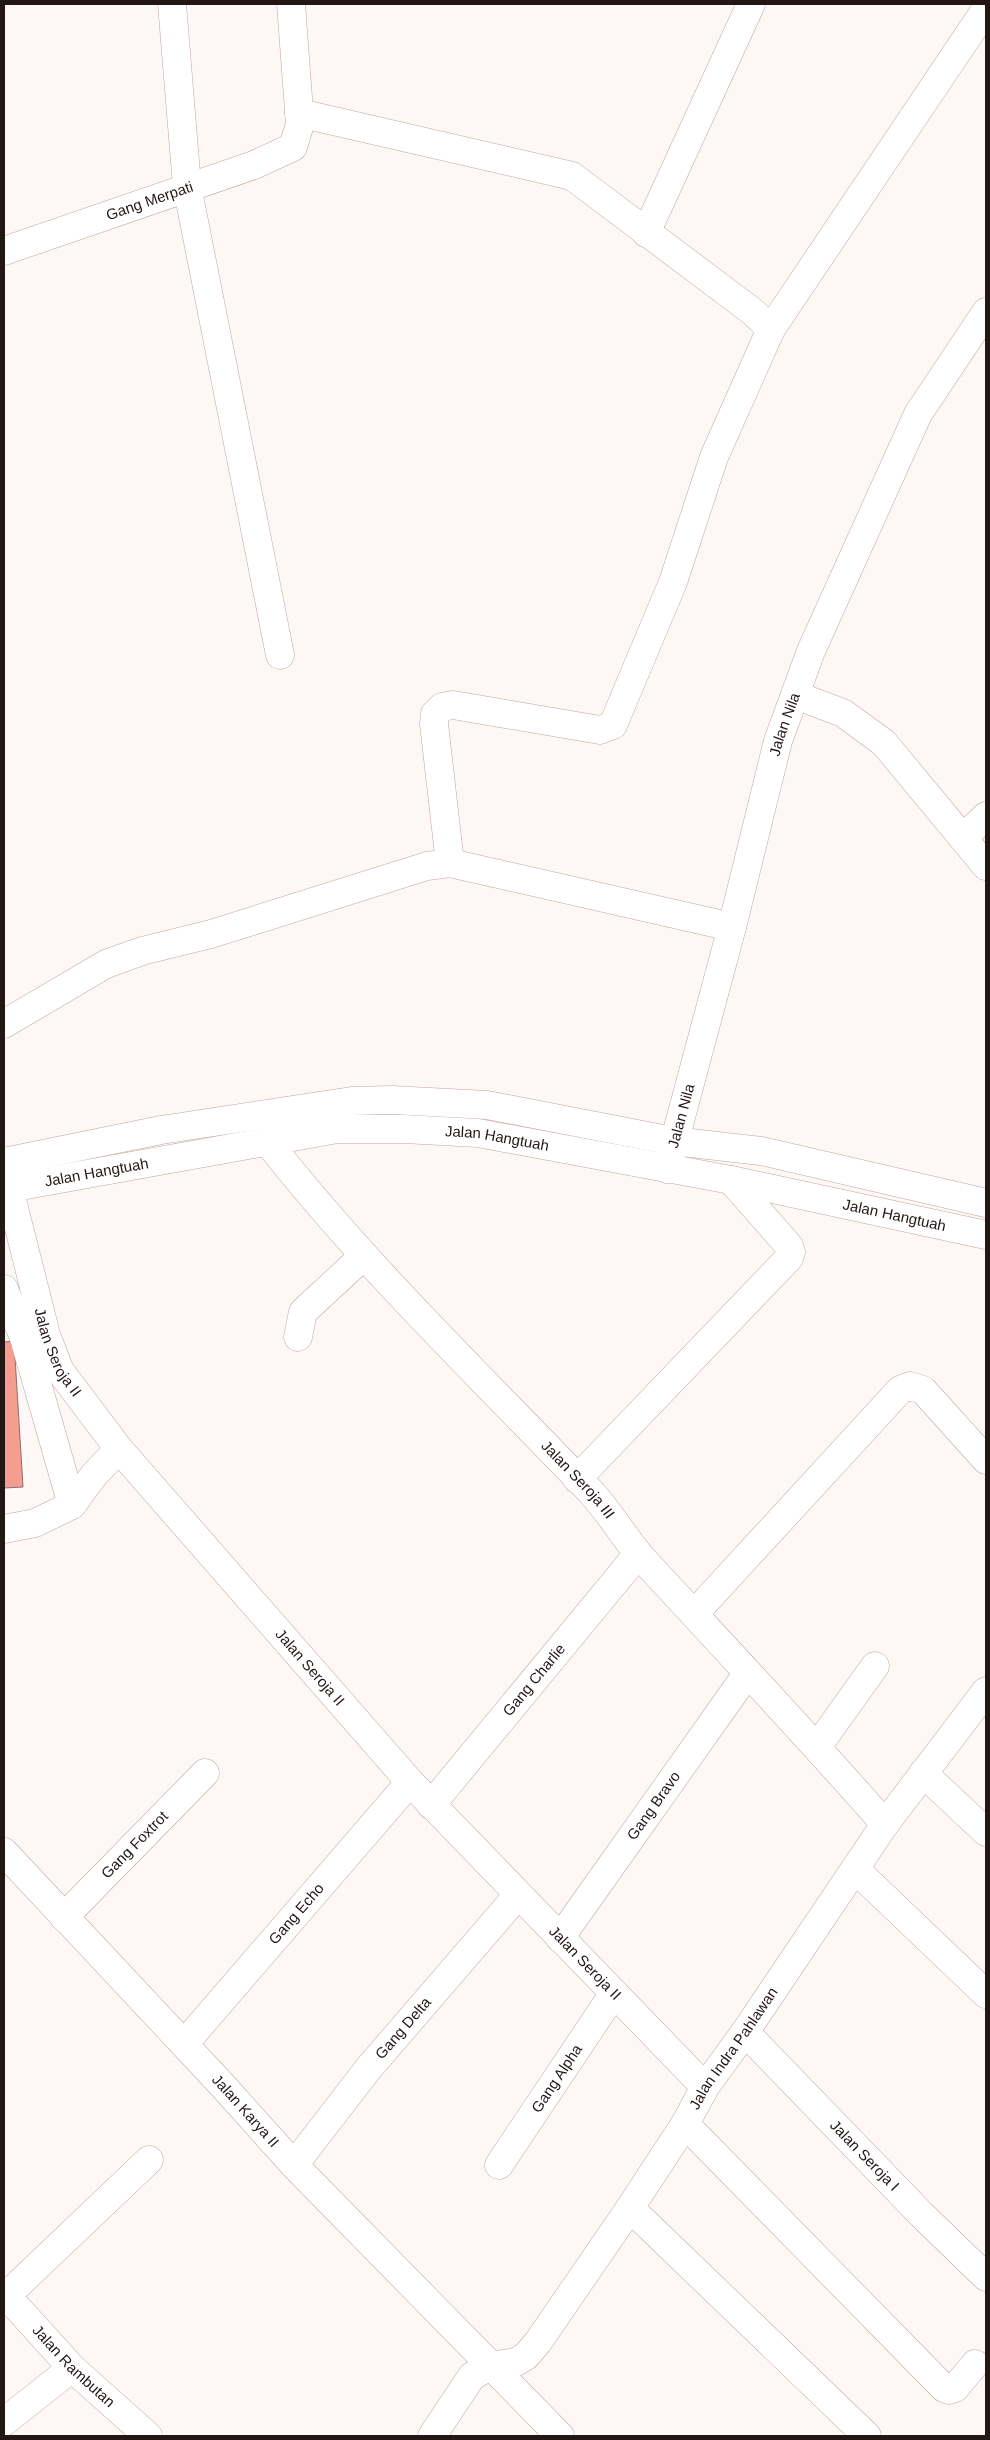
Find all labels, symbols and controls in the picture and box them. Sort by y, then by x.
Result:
street label: Gang Merpati [104,178,195,223]
street label: Jalan Nila [766,690,803,758]
street label: Jalan Nila [664,1081,698,1150]
street label: Jalan Hangtuah [445,1122,551,1154]
street label: Jalan Hangtuah [43,1154,150,1190]
street label: Jalan Hangtuah [841,1195,948,1234]
street label: Jalan Seroja II [32,1306,85,1400]
street label: Jalan Seroja III [538,1437,618,1522]
street label: Jalan Seroja II [272,1625,348,1709]
street label: Gang Charlie [499,1640,568,1719]
street label: Gang Bravo [623,1768,683,1843]
street label: Gang Foxtrot [98,1807,172,1882]
street label: Gang Echo [265,1879,327,1947]
street label: Jalan Seroja II [546,1922,625,2003]
street label: Jalan Indra Pahlawan [686,1984,781,2112]
street label: Gang Delta [372,1993,434,2062]
street label: Gang Alpha [528,2040,586,2116]
street label: Jalan Karya II [209,2071,283,2150]
street label: Jalan Seroja I [827,2116,903,2194]
street label: Jalan Rambutan [29,2321,119,2410]

